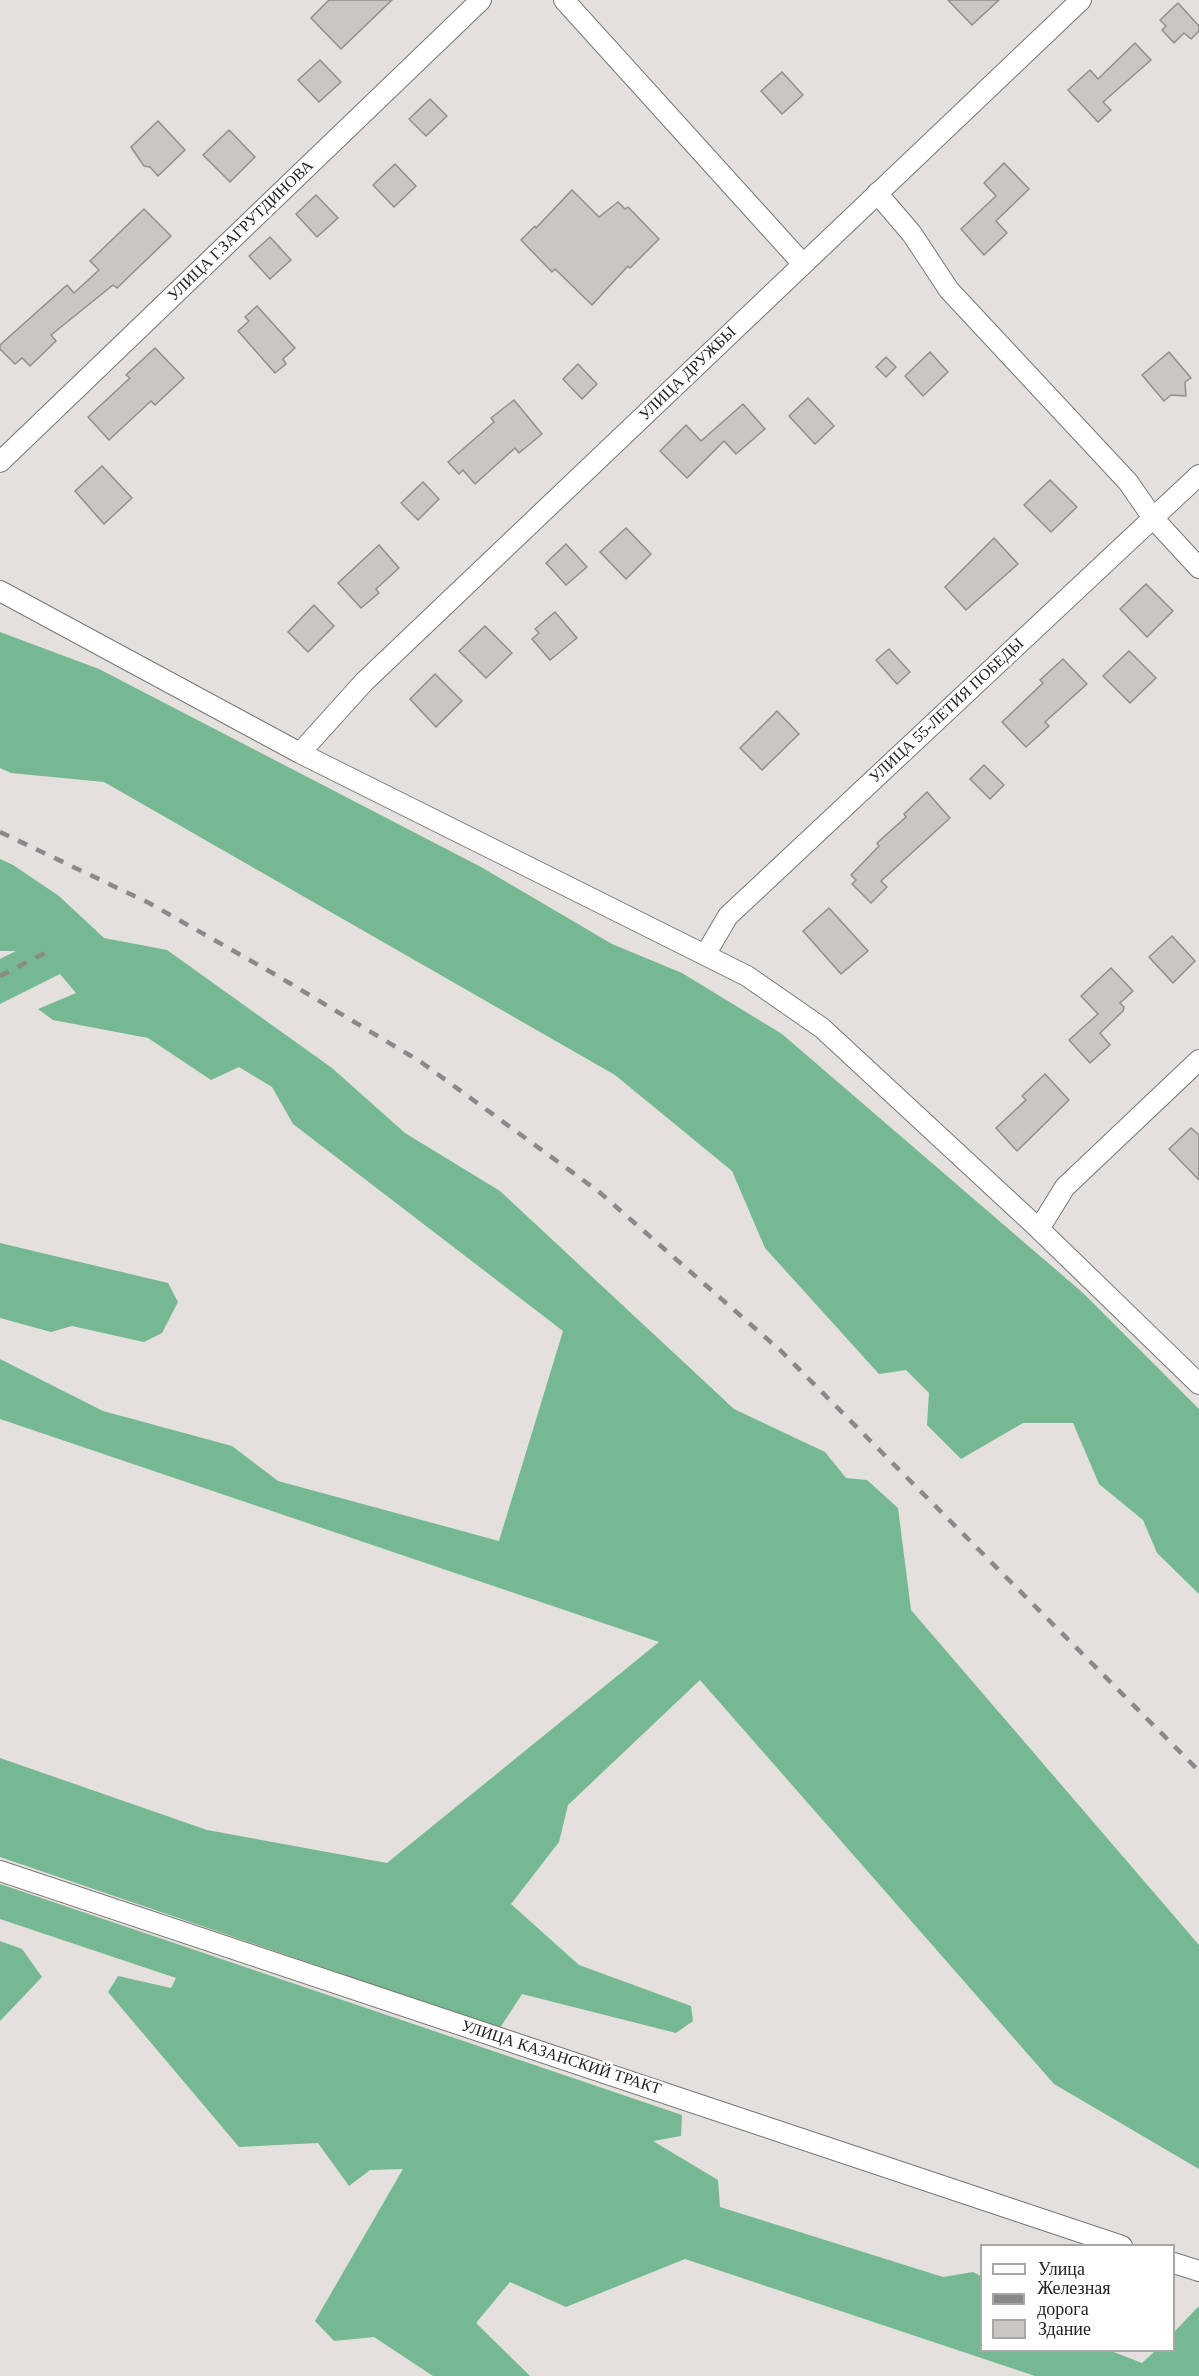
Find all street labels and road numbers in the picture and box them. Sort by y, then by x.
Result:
street label: УЛИЦА Г.ЗАГРУТДИНОВА [164,156,318,306]
street label: УЛИЦА ДРУЖБЫ [636,323,740,425]
street label: УЛИЦА 55-ЛЕТИЯ ПОБЕДЫ [866,634,1028,788]
street label: УЛИЦА КАЗАНСКИЙ ТРАКТ [459,2017,663,2099]

